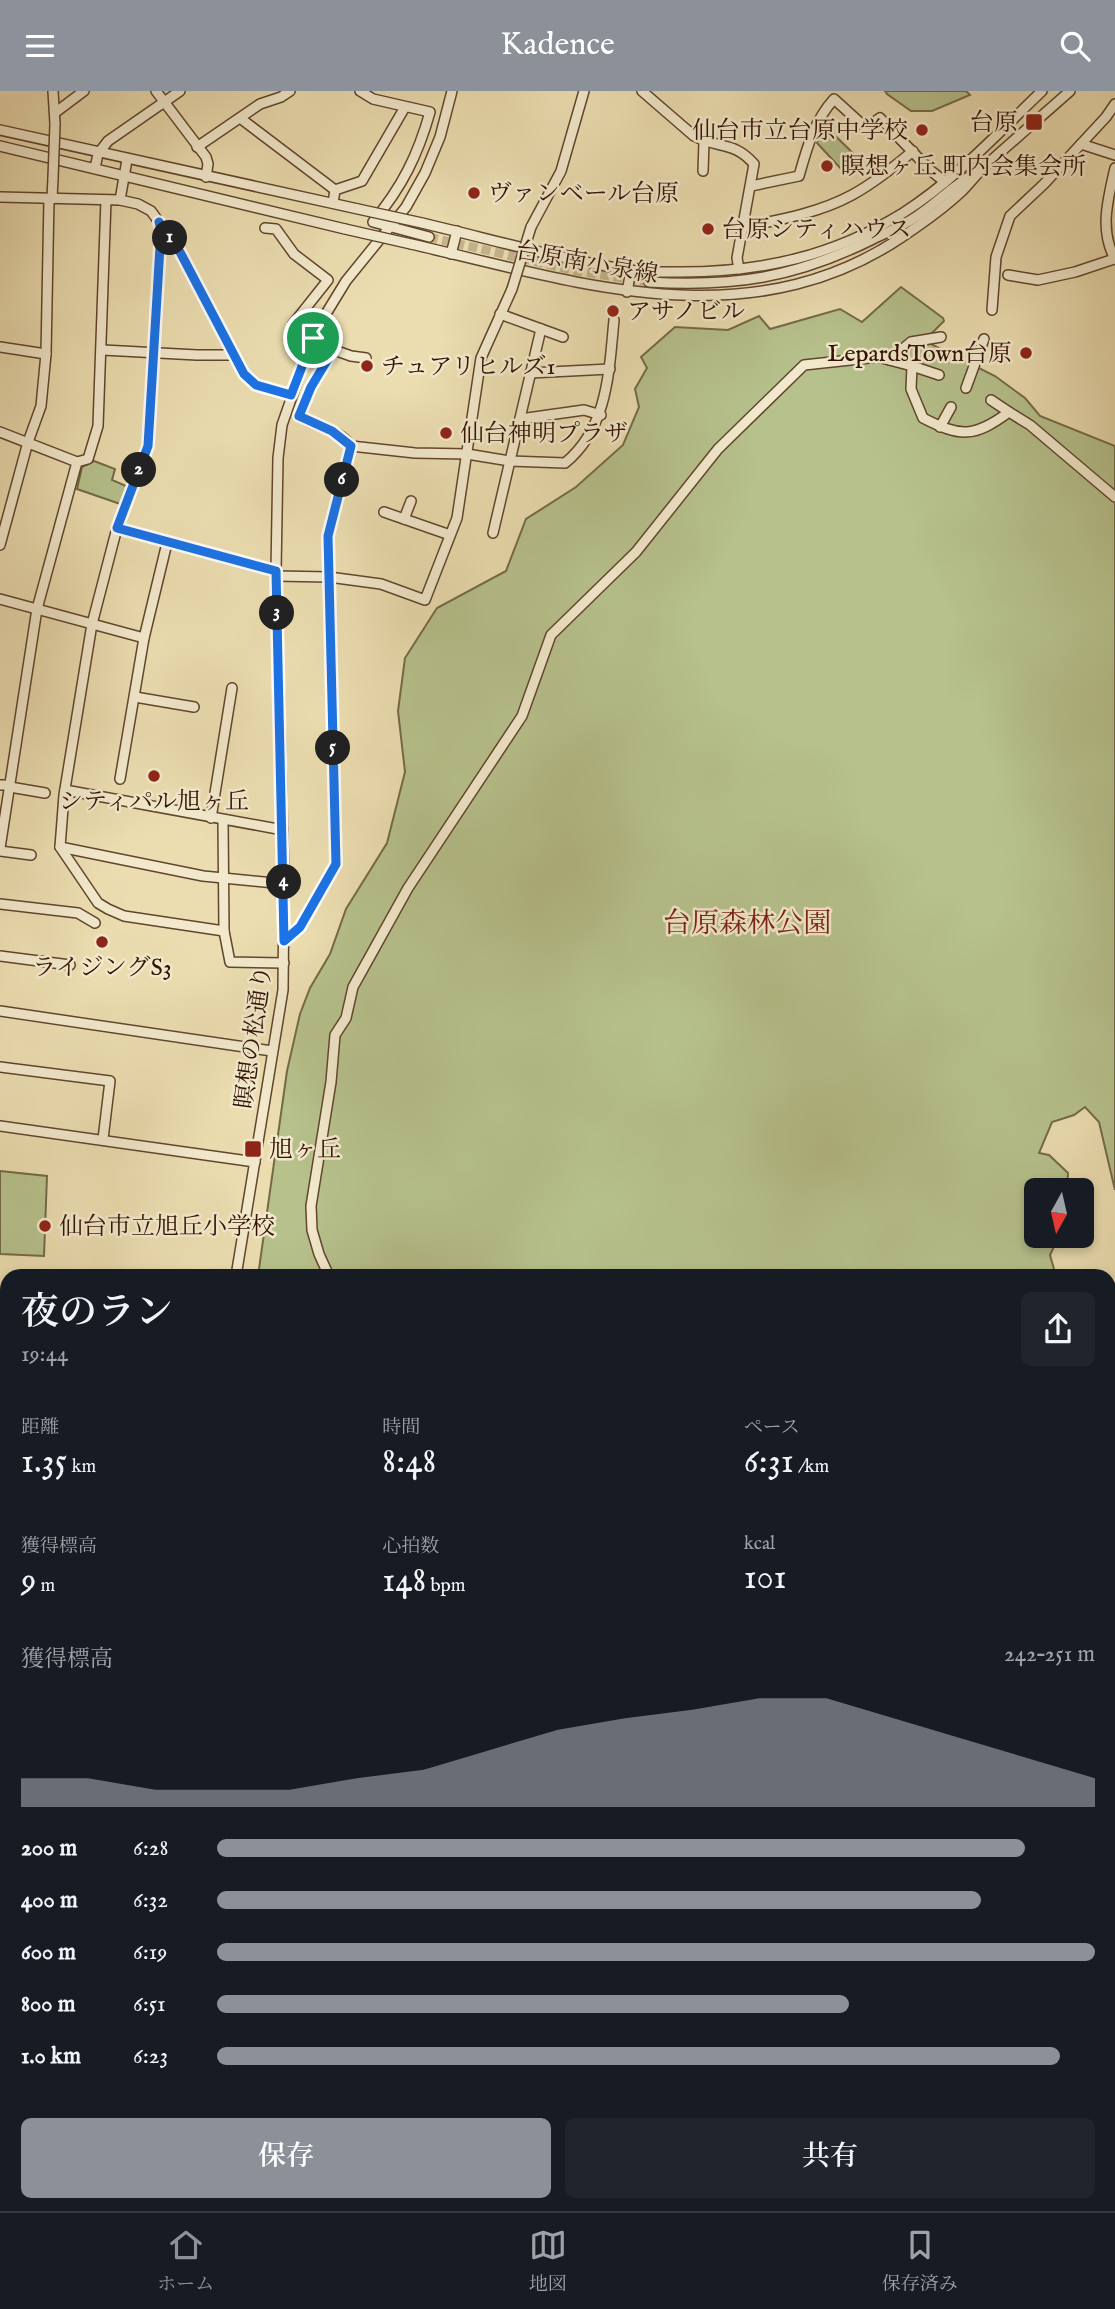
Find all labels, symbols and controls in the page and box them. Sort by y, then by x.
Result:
text: Kadence [500,25,615,66]
icon: menu [21,27,59,65]
icon: search [1056,27,1094,65]
place label: 台原 [970,108,1018,139]
marker: 台原 [1024,112,1044,132]
place label: 仙台市立台原中学校 [692,116,908,147]
marker: 仙台市立台原中学校 [914,122,930,138]
place label: 瞑想ヶ丘 町内会集会所 [841,152,1086,183]
marker: 瞑想ヶ丘 町内会集会所 [819,158,835,174]
place label: ヴァンベール台原 [488,179,679,210]
marker: ヴァンベール台原 [466,185,482,201]
place label: 台原シティハウス [722,215,911,246]
pin: 1 [152,221,188,255]
marker: 台原シティハウス [700,221,716,237]
text: 1 [166,225,173,249]
street label: 台原南小泉線 [513,236,660,291]
place label: アサノビル [627,297,745,328]
marker: アサノビル [605,303,621,319]
pin [283,308,343,368]
icon: arrive [294,319,332,357]
place label: LepardsTown台原 [827,339,1012,370]
marker: LepardsTown台原 [1018,345,1034,361]
place label: チュアリヒルズ1 [381,352,556,383]
marker: チュアリヒルズ1 [359,358,375,374]
place label: 仙台神明プラザ [460,419,628,450]
marker: 仙台神明プラザ [438,425,454,441]
pin: 2 [122,453,156,487]
text: 2 [134,457,143,481]
pin: 6 [324,463,360,497]
text: 6 [337,467,346,491]
pin: 3 [260,595,294,631]
text: 3 [273,600,280,624]
pin: 5 [316,731,350,765]
text: 5 [329,735,336,759]
marker: シティパル旭ヶ丘 [146,768,162,784]
place label: シティパル旭ヶ丘 [59,787,249,818]
pin: 4 [266,865,302,899]
text: 4 [279,869,288,893]
district label: 台原森林公園 [663,907,831,942]
marker: ライジングS3 [94,934,110,950]
place label: ライジングS3 [32,953,172,984]
street label: 瞑想の松通り [229,964,280,1111]
place label: 旭ヶ丘 [269,1135,341,1166]
marker: 旭ヶ丘 [243,1139,263,1159]
north arrow [1024,1178,1094,1248]
map controls [1024,1178,1094,1248]
place label: 仙台市立旭丘小学校 [59,1212,275,1243]
marker: 仙台市立旭丘小学校 [37,1218,53,1234]
text: 夜のラン [21,1290,173,1338]
button: share [1021,1292,1095,1366]
text: 19:44 [21,1340,68,1369]
text: 距離 [21,1416,59,1440]
text: 時間 [382,1416,420,1440]
text: ペース [744,1416,800,1440]
text: 1.35 [21,1440,67,1485]
text: 8:48 [382,1440,436,1485]
text: 6:31 [744,1440,794,1485]
text: km [67,1455,96,1479]
text: /km [794,1455,829,1479]
text: kcal [744,1532,775,1556]
text: 獲得標高 [21,1535,97,1559]
text: 心拍数 [382,1535,439,1559]
text: 101 [744,1556,787,1601]
text: 9 [21,1559,36,1604]
text: 148 [382,1559,426,1604]
text: m [36,1574,55,1598]
text: bpm [426,1574,465,1598]
text: 242–251 m [1004,1640,1095,1669]
text: 獲得標高 [21,1645,113,1674]
text: 200 m [21,1834,77,1863]
text: 6:28 [133,1834,169,1863]
text: 400 m [21,1886,78,1915]
text: 6:32 [133,1886,168,1915]
text: 600 m [21,1938,76,1967]
text: 6:19 [133,1938,167,1967]
text: 800 m [21,1990,75,2019]
text: 6:51 [133,1990,166,2019]
text: 1.0 km [21,2042,81,2071]
text: 6:23 [133,2042,168,2071]
button: 保存 [21,2118,551,2198]
button: 共有 [565,2118,1095,2198]
tab: ホーム [157,2226,214,2297]
tab: 地図 [529,2226,567,2297]
tab: 保存済み [882,2226,958,2297]

